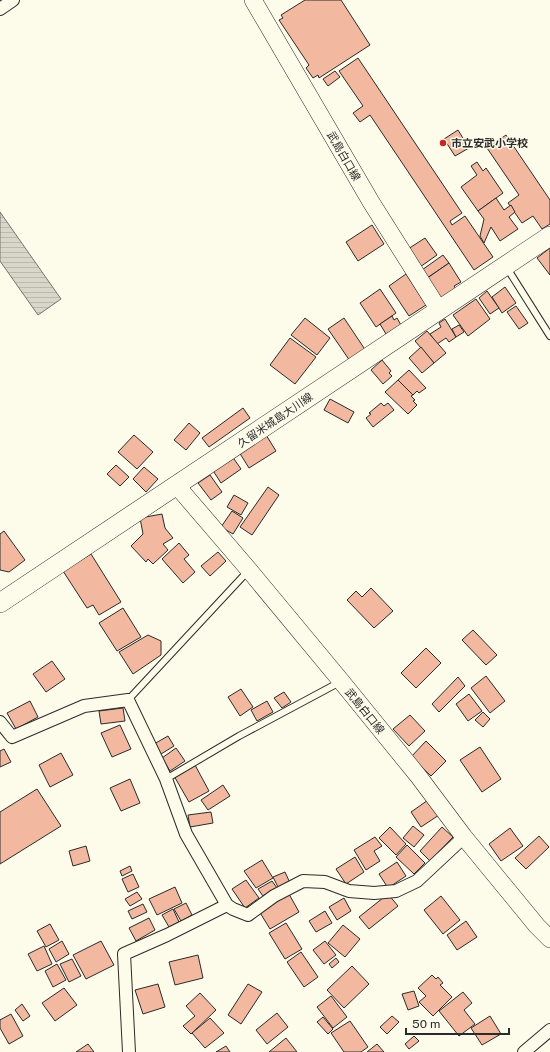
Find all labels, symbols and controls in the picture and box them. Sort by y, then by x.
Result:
street label: 武島白口線 [325,129,363,183]
place label: 市立安武小学校 [451,137,528,149]
marker: 市立安武小学校 [438,138,448,148]
street label: 久留米城島大川線 [235,390,315,450]
street label: 武島白口線 [343,686,387,736]
scale bar [406,1010,509,1036]
text: 50 m [412,1017,440,1031]

